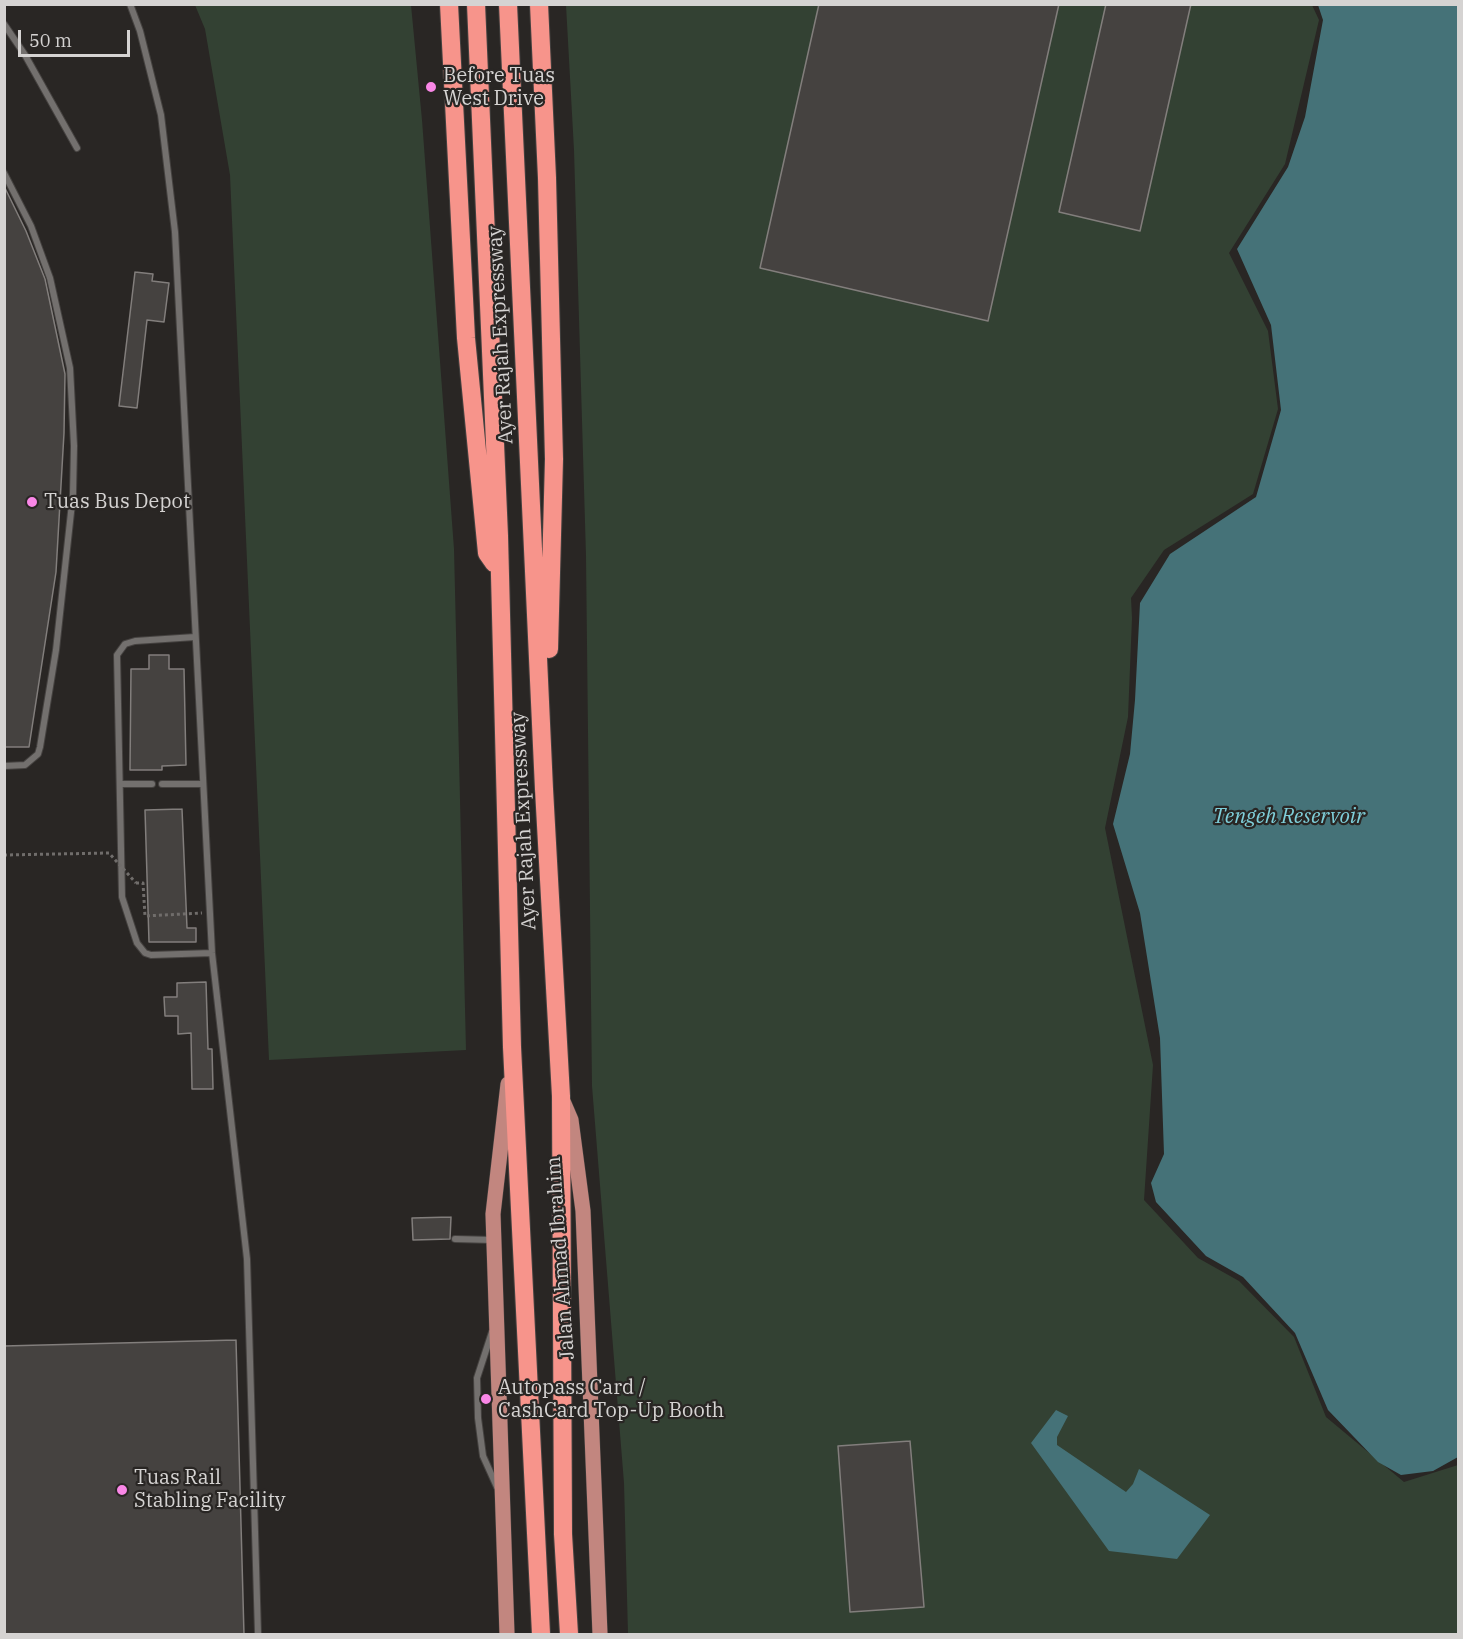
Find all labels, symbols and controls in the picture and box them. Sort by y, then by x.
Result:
scale bar [21,18,134,56]
text: 50 m [29,29,72,52]
place label: Before Tuas West Drive [443,64,555,111]
marker: Before Tuas West Drive [424,80,438,94]
street label: Ayer Rajah Expressway [483,225,519,445]
place label: Tuas Bus Depot [44,490,190,514]
marker: Tuas Bus Depot [25,495,39,509]
street label: Ayer Rajah Expressway [506,711,542,931]
water label: Tengeh Reservoir [1213,804,1365,830]
street label: Jalan Ahmad Ibrahim [542,1156,580,1360]
place label: Autopass Card / CashCard Top-Up Booth [498,1376,724,1423]
marker: Autopass Card / CashCard Top-Up Booth [479,1392,493,1406]
place label: Tuas Rail Stabling Facility [134,1466,285,1513]
marker: Tuas Rail Stabling Facility [115,1483,129,1497]

